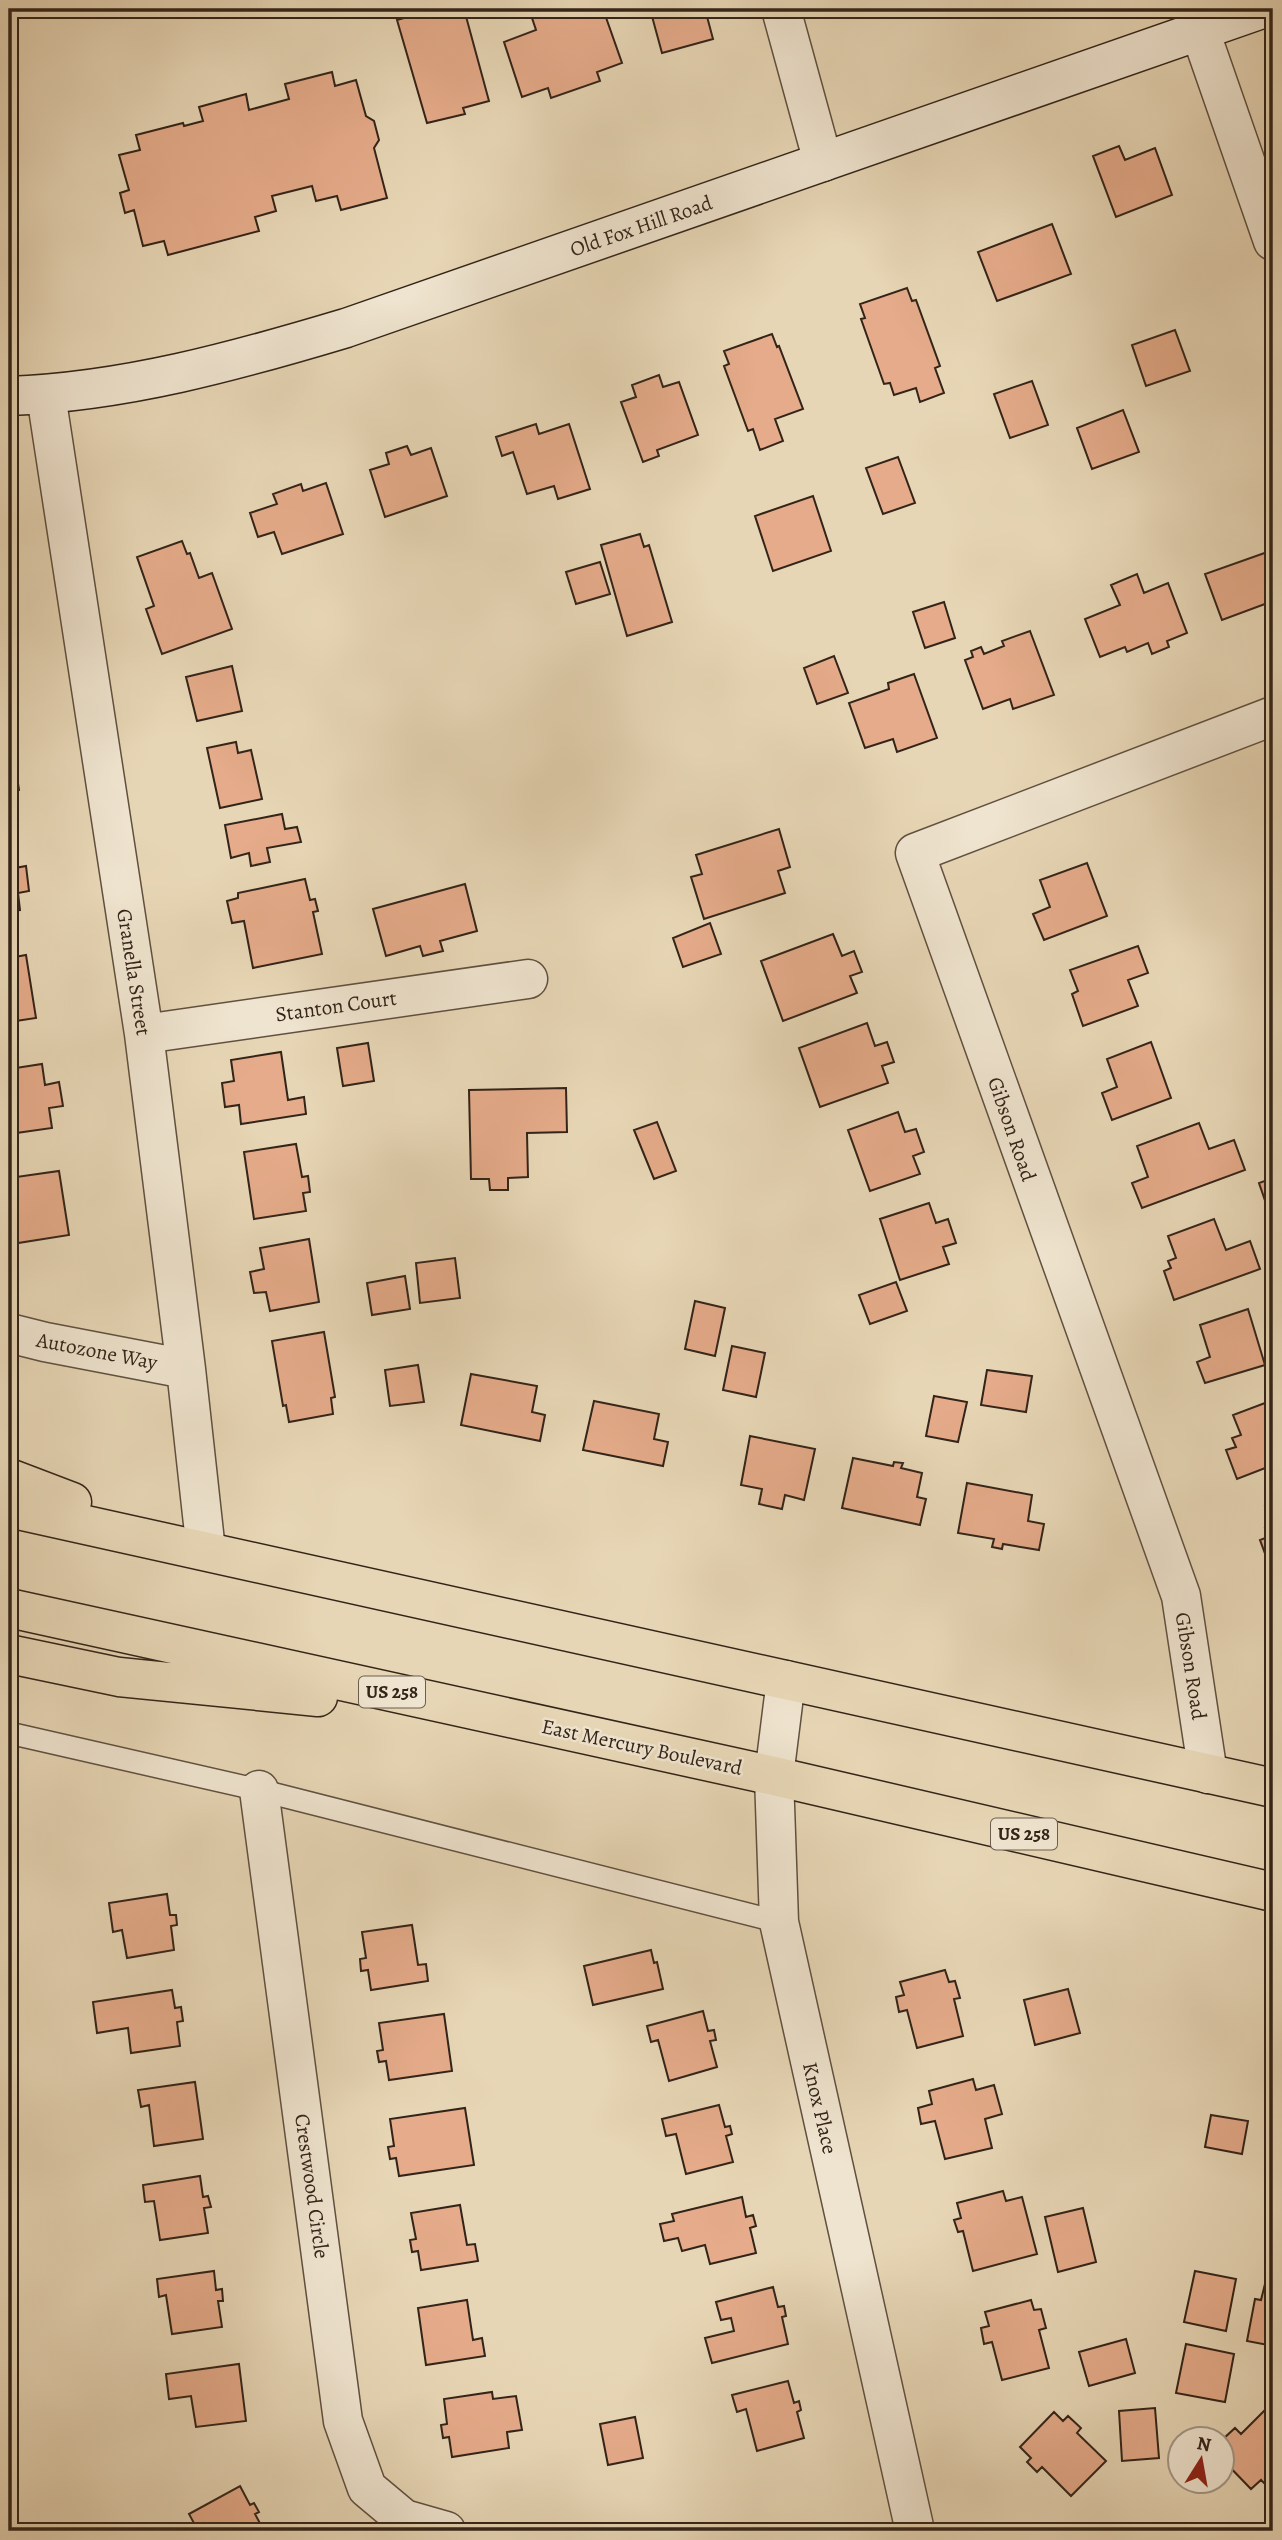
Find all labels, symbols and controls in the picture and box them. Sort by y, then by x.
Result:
street label: Old Fox Hill Road [566,188,717,263]
street label: Granella Street [110,907,158,1037]
street label: Stanton Court [274,984,398,1028]
street label: Gibson Road [981,1073,1043,1186]
street label: Autozone Way [33,1325,160,1377]
street label: Gibson Road [1169,1610,1213,1722]
road number: US 258 [359,1676,425,1708]
street label: East Mercury Boulevard [539,1712,746,1782]
road number: US 258 [991,1818,1057,1850]
street label: Knox Place [796,2059,844,2157]
street label: Crestwood Circle [288,2112,336,2260]
north arrow [1166,2424,1236,2494]
text: N [1195,2430,1213,2458]

